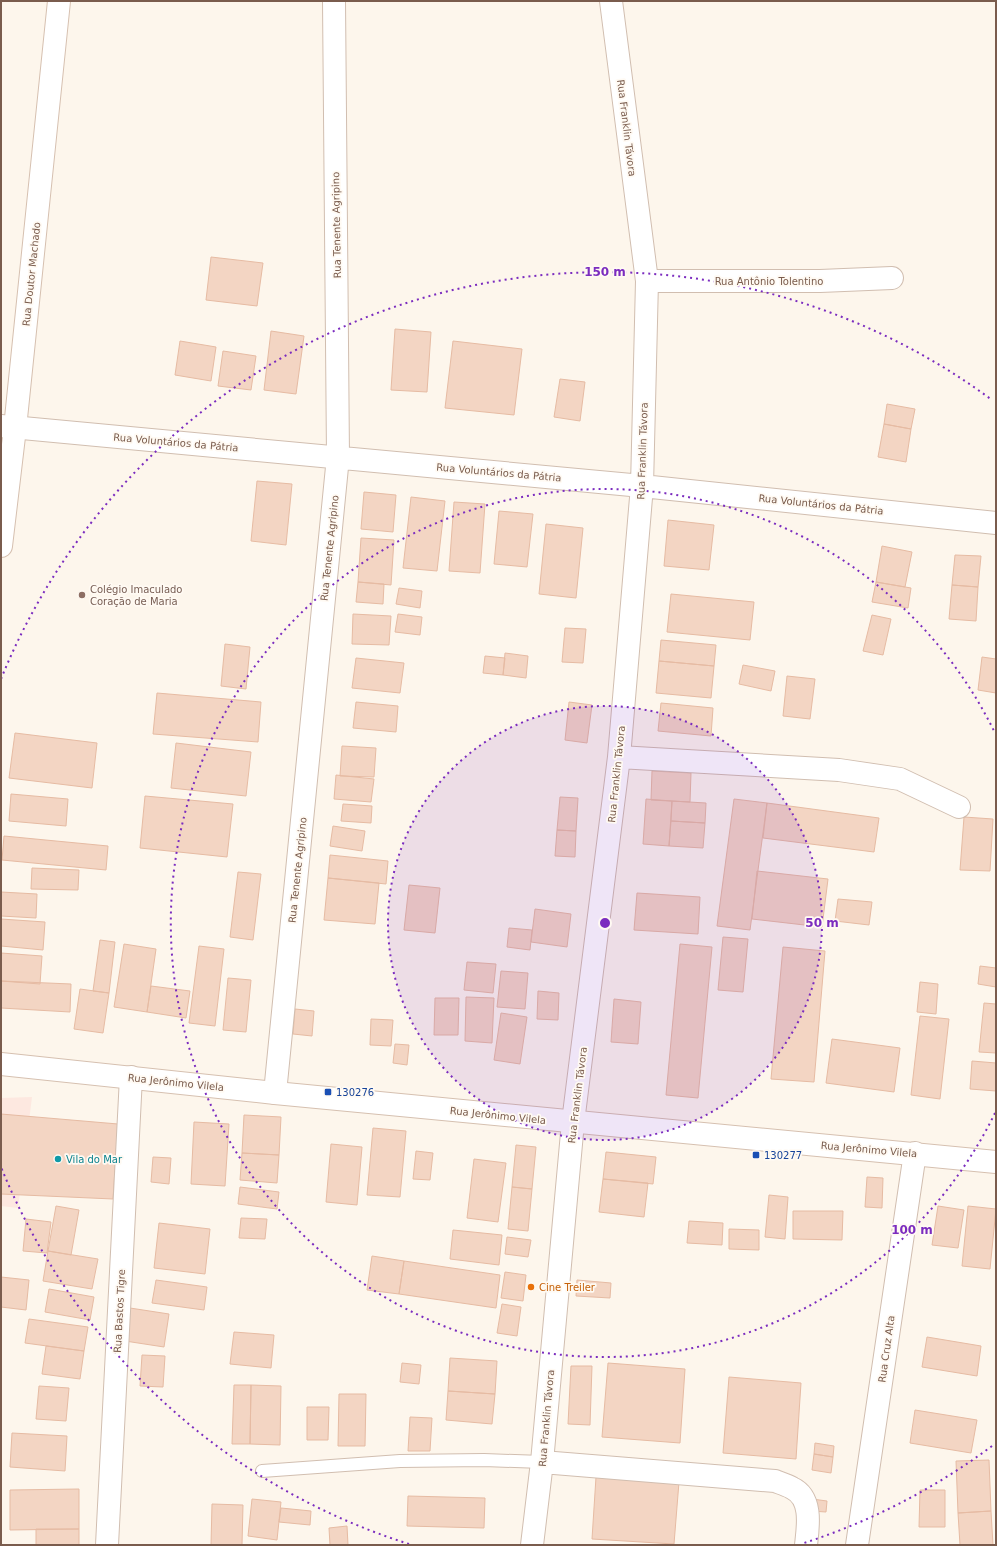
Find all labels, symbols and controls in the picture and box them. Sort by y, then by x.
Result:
street label: Rua Franklin Távora [615,79,638,177]
street label: Rua Tenente Agripino [330,172,343,278]
street label: Rua Doutor Machado [21,221,42,327]
text: 150 m [584,265,626,279]
street label: Rua Antônio Tolentino [715,276,823,287]
street label: Rua Franklin Távora [635,402,650,500]
street label: Rua Voluntários da Pátria [113,432,239,453]
street label: Rua Voluntários da Pátria [436,462,562,483]
street label: Rua Voluntários da Pátria [758,492,884,517]
street label: Rua Tenente Agripino [318,495,341,602]
place label: Colégio Imaculado Coração de Maria [90,584,182,607]
marker: Colégio Imaculado Coração de Maria [77,590,87,600]
street label: Rua Franklin Távora [606,725,627,823]
street label: Rua Tenente Agripino [286,817,309,924]
centre of rings [598,916,612,930]
text: 50 m [805,916,839,930]
street label: Rua Franklin Távora [566,1046,589,1144]
street label: Rua Jerônimo Vilela [127,1072,225,1093]
marker: 130276 [323,1087,333,1097]
place label: 130276 [336,1087,374,1098]
street label: Rua Jerônimo Vilela [449,1105,547,1126]
street label: Rua Jerônimo Vilela [820,1140,918,1159]
marker: 130277 [751,1150,761,1160]
place label: 130277 [764,1150,802,1161]
marker: Vila do Mar [53,1154,63,1164]
place label: Vila do Mar [66,1154,123,1165]
text: 100 m [891,1223,933,1237]
street label: Rua Bastos Tigre [112,1269,127,1353]
marker: Cine Treiler [526,1282,536,1292]
place label: Cine Treiler [539,1282,596,1293]
street label: Rua Cruz Alta [876,1315,897,1383]
street label: Rua Franklin Távora [537,1369,556,1467]

